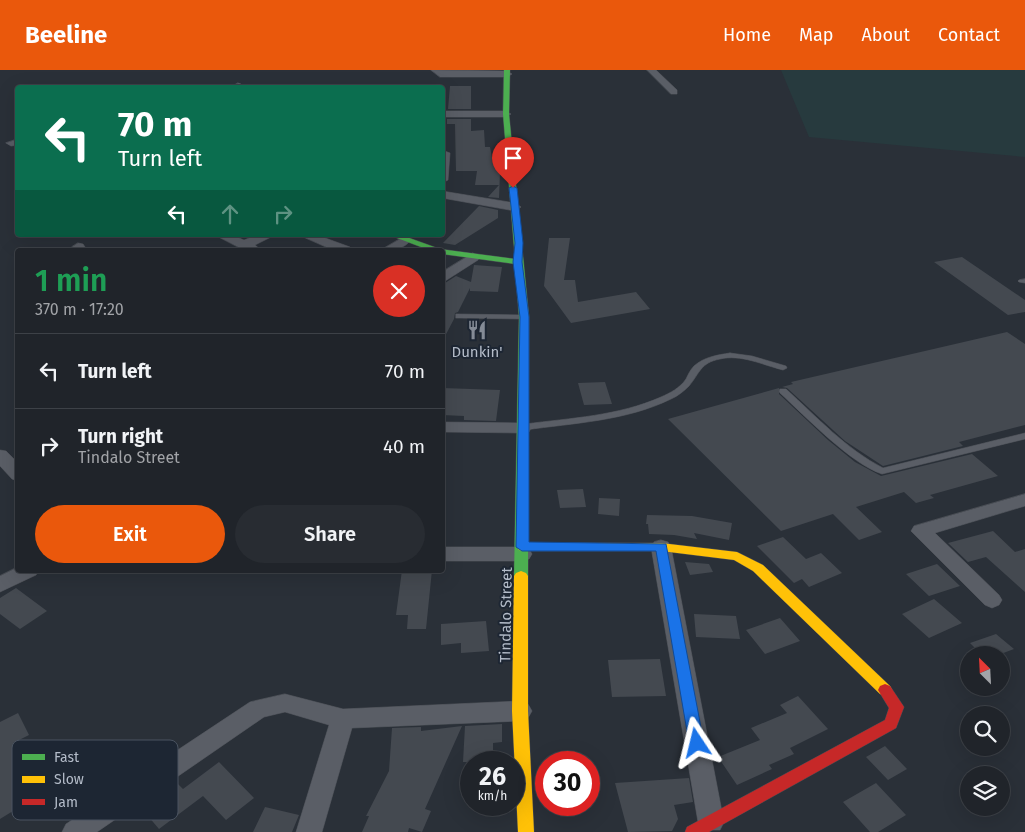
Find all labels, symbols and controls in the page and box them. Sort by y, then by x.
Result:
text: Beeline [25,21,107,49]
text: Home [723,24,771,46]
text: Map [799,24,833,46]
text: About [861,24,910,46]
text: Contact [938,24,1000,46]
text: 70 m [118,103,192,145]
icon: left [35,105,100,170]
pin [492,137,534,188]
icon: arrive [499,144,527,172]
text: Turn left [118,145,202,172]
icon: left [163,200,191,228]
icon: ahead [216,200,244,228]
icon: right [269,200,297,228]
text: 1 min [35,263,107,299]
button: close [373,265,425,317]
text: 370 m · 17:20 [35,300,124,319]
restaurant icon: Dunkin' [466,319,488,341]
place label: Dunkin' [451,343,503,361]
icon: left [35,357,63,385]
text: Turn left [78,360,152,383]
text: 70 m [385,360,425,383]
text: Turn right [78,425,163,448]
icon: right [35,432,63,460]
text: 40 m [383,435,425,458]
text: Tindalo Street [78,448,180,467]
button: Exit [35,505,225,563]
button: Share [235,505,425,563]
street label: Tindalo Street [496,567,516,663]
north arrow [960,646,1010,696]
map controls [960,646,1010,816]
button: search [960,706,1010,756]
position arrow [670,716,722,768]
legend [12,740,178,820]
text: Fast [54,749,80,766]
speed limit sign: 30 [535,751,600,816]
text: 26 [479,762,506,792]
button: layers [960,766,1010,816]
text: Slow [54,771,84,788]
text: km/h [478,789,507,803]
text: Jam [54,794,78,811]

